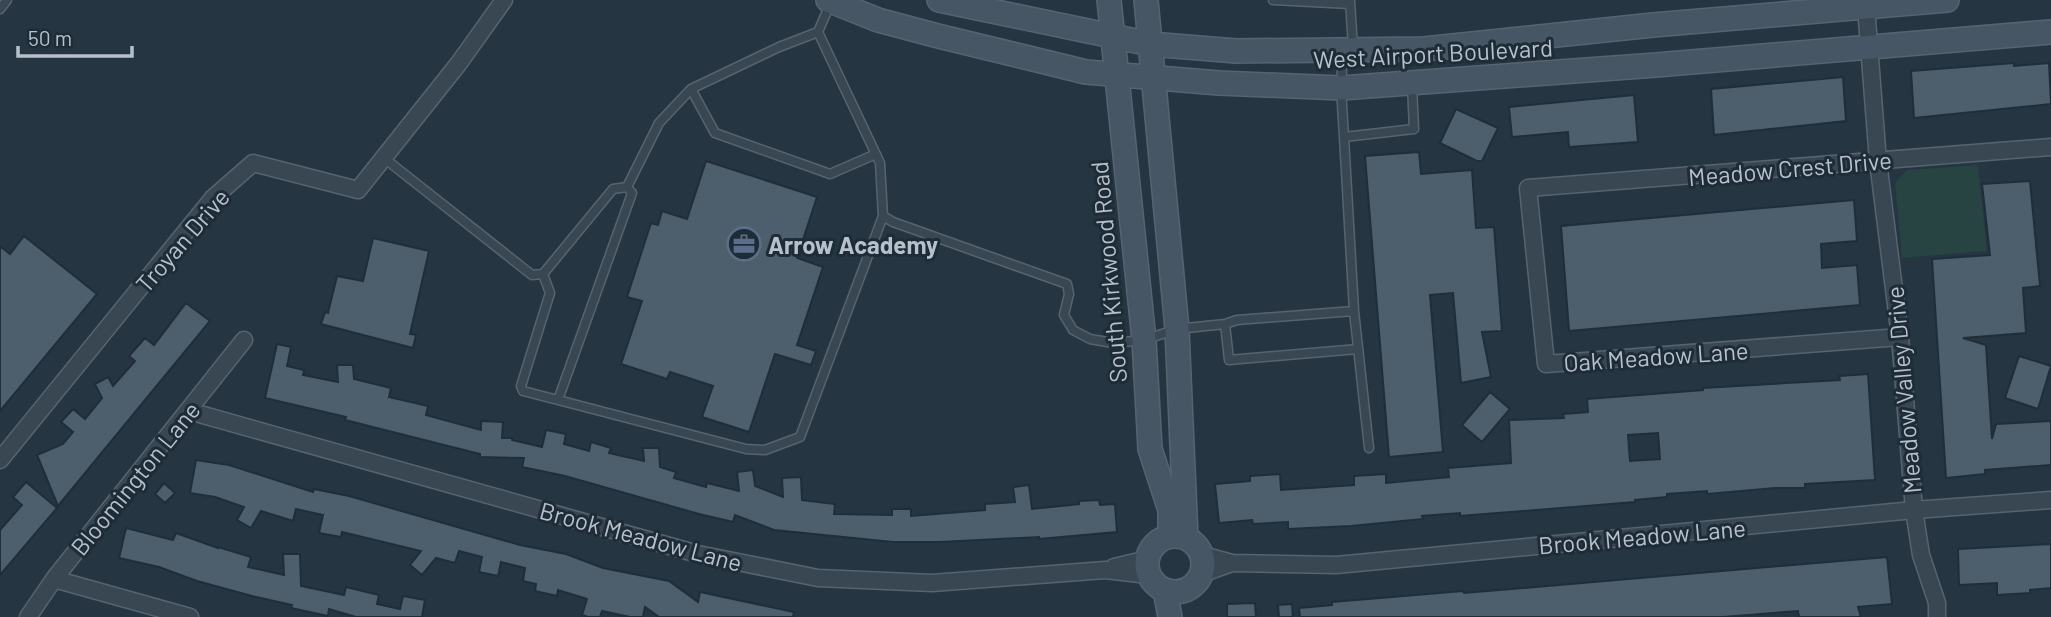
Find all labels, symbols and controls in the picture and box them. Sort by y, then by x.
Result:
scale bar [18,14,131,58]
text: 50 m [28,25,72,50]
street label: West Airport Boulevard [1312,32,1554,74]
street label: Meadow Crest Drive [1687,145,1893,191]
street label: South Kirkwood Road [1084,160,1132,384]
street label: Troyan Drive [129,182,235,298]
office icon: Arrow Academy [725,225,763,263]
place label: Arrow Academy [768,230,938,259]
street label: Meadow Valley Drive [1879,285,1927,495]
street label: Oak Meadow Lane [1563,335,1749,377]
street label: Bloomington Lane [64,395,206,561]
street label: Brook Meadow Lane [537,495,745,577]
street label: Brook Meadow Lane [1537,512,1747,560]

